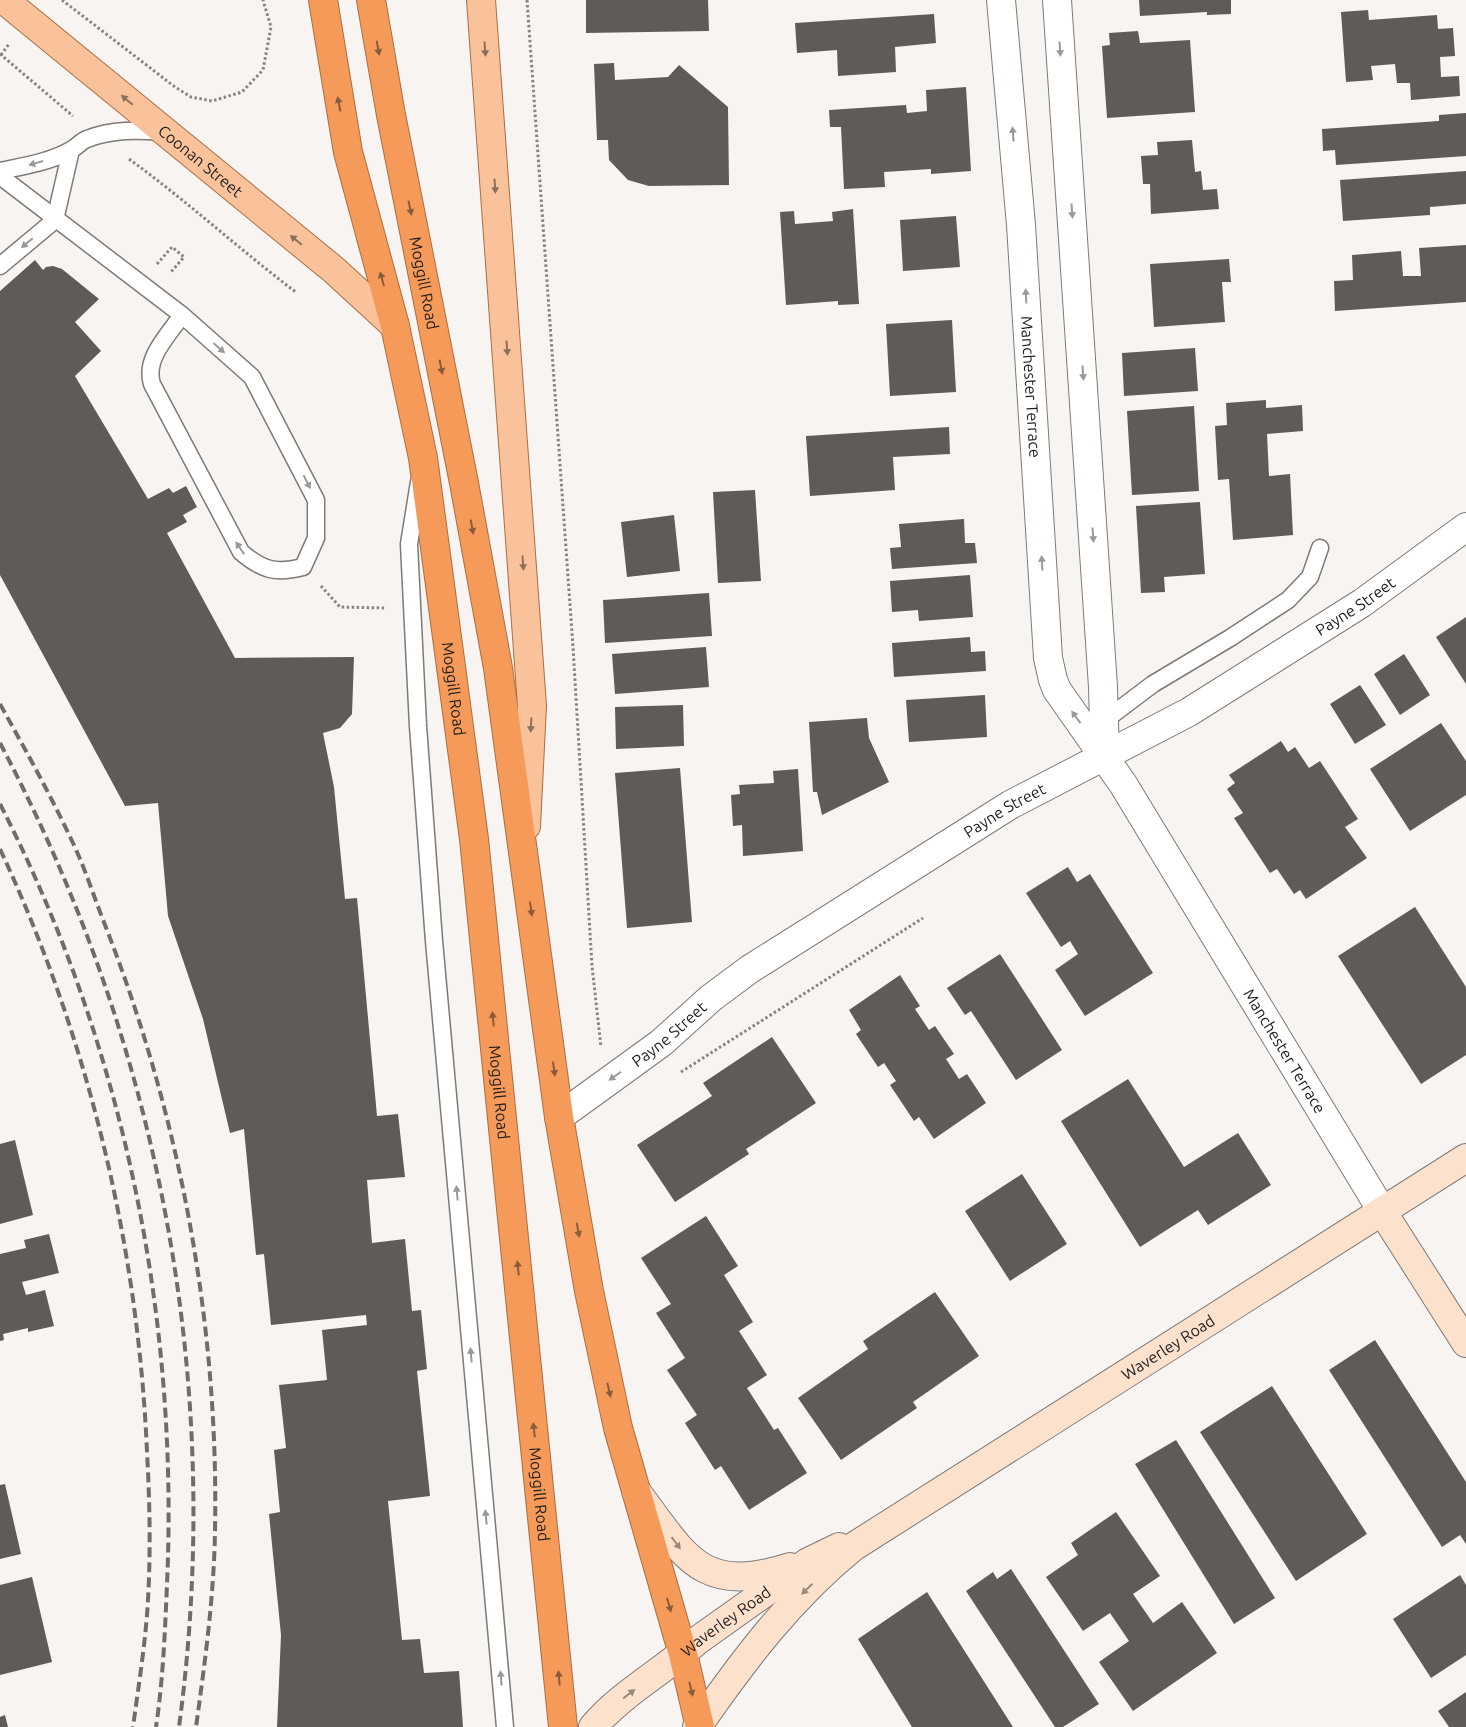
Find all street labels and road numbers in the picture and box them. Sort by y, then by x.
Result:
street label: Coonan Street [155,121,247,201]
street label: Moggill Road [406,235,442,331]
street label: Manchester Terrace [1018,315,1044,458]
street label: Payne Street [1312,573,1399,639]
street label: Moggill Road [439,641,469,737]
street label: Payne Street [960,779,1049,841]
street label: Manchester Terrace [1240,985,1329,1116]
street label: Payne Street [628,997,711,1070]
street label: Moggill Road [486,1044,513,1140]
street label: Waverley Road [1118,1311,1218,1383]
street label: Moggill Road [526,1446,553,1542]
street label: Waverley Road [677,1582,774,1660]

